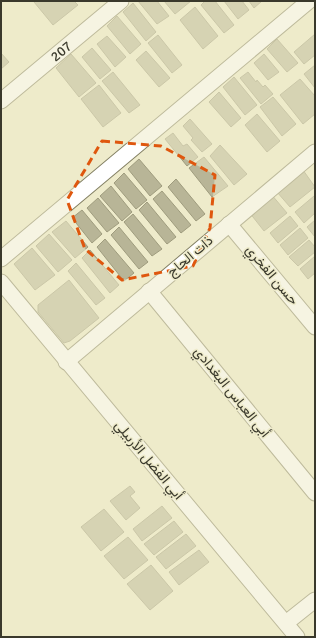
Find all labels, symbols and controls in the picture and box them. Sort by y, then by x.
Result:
street label: 207 [47,37,75,65]
street label: ذات الحاج [163,232,218,282]
street label: حسن الفخري [240,241,302,311]
street label: أبي العباس البغدادي [188,343,274,443]
street label: أبي الفضل الأربيلي [109,417,187,505]

